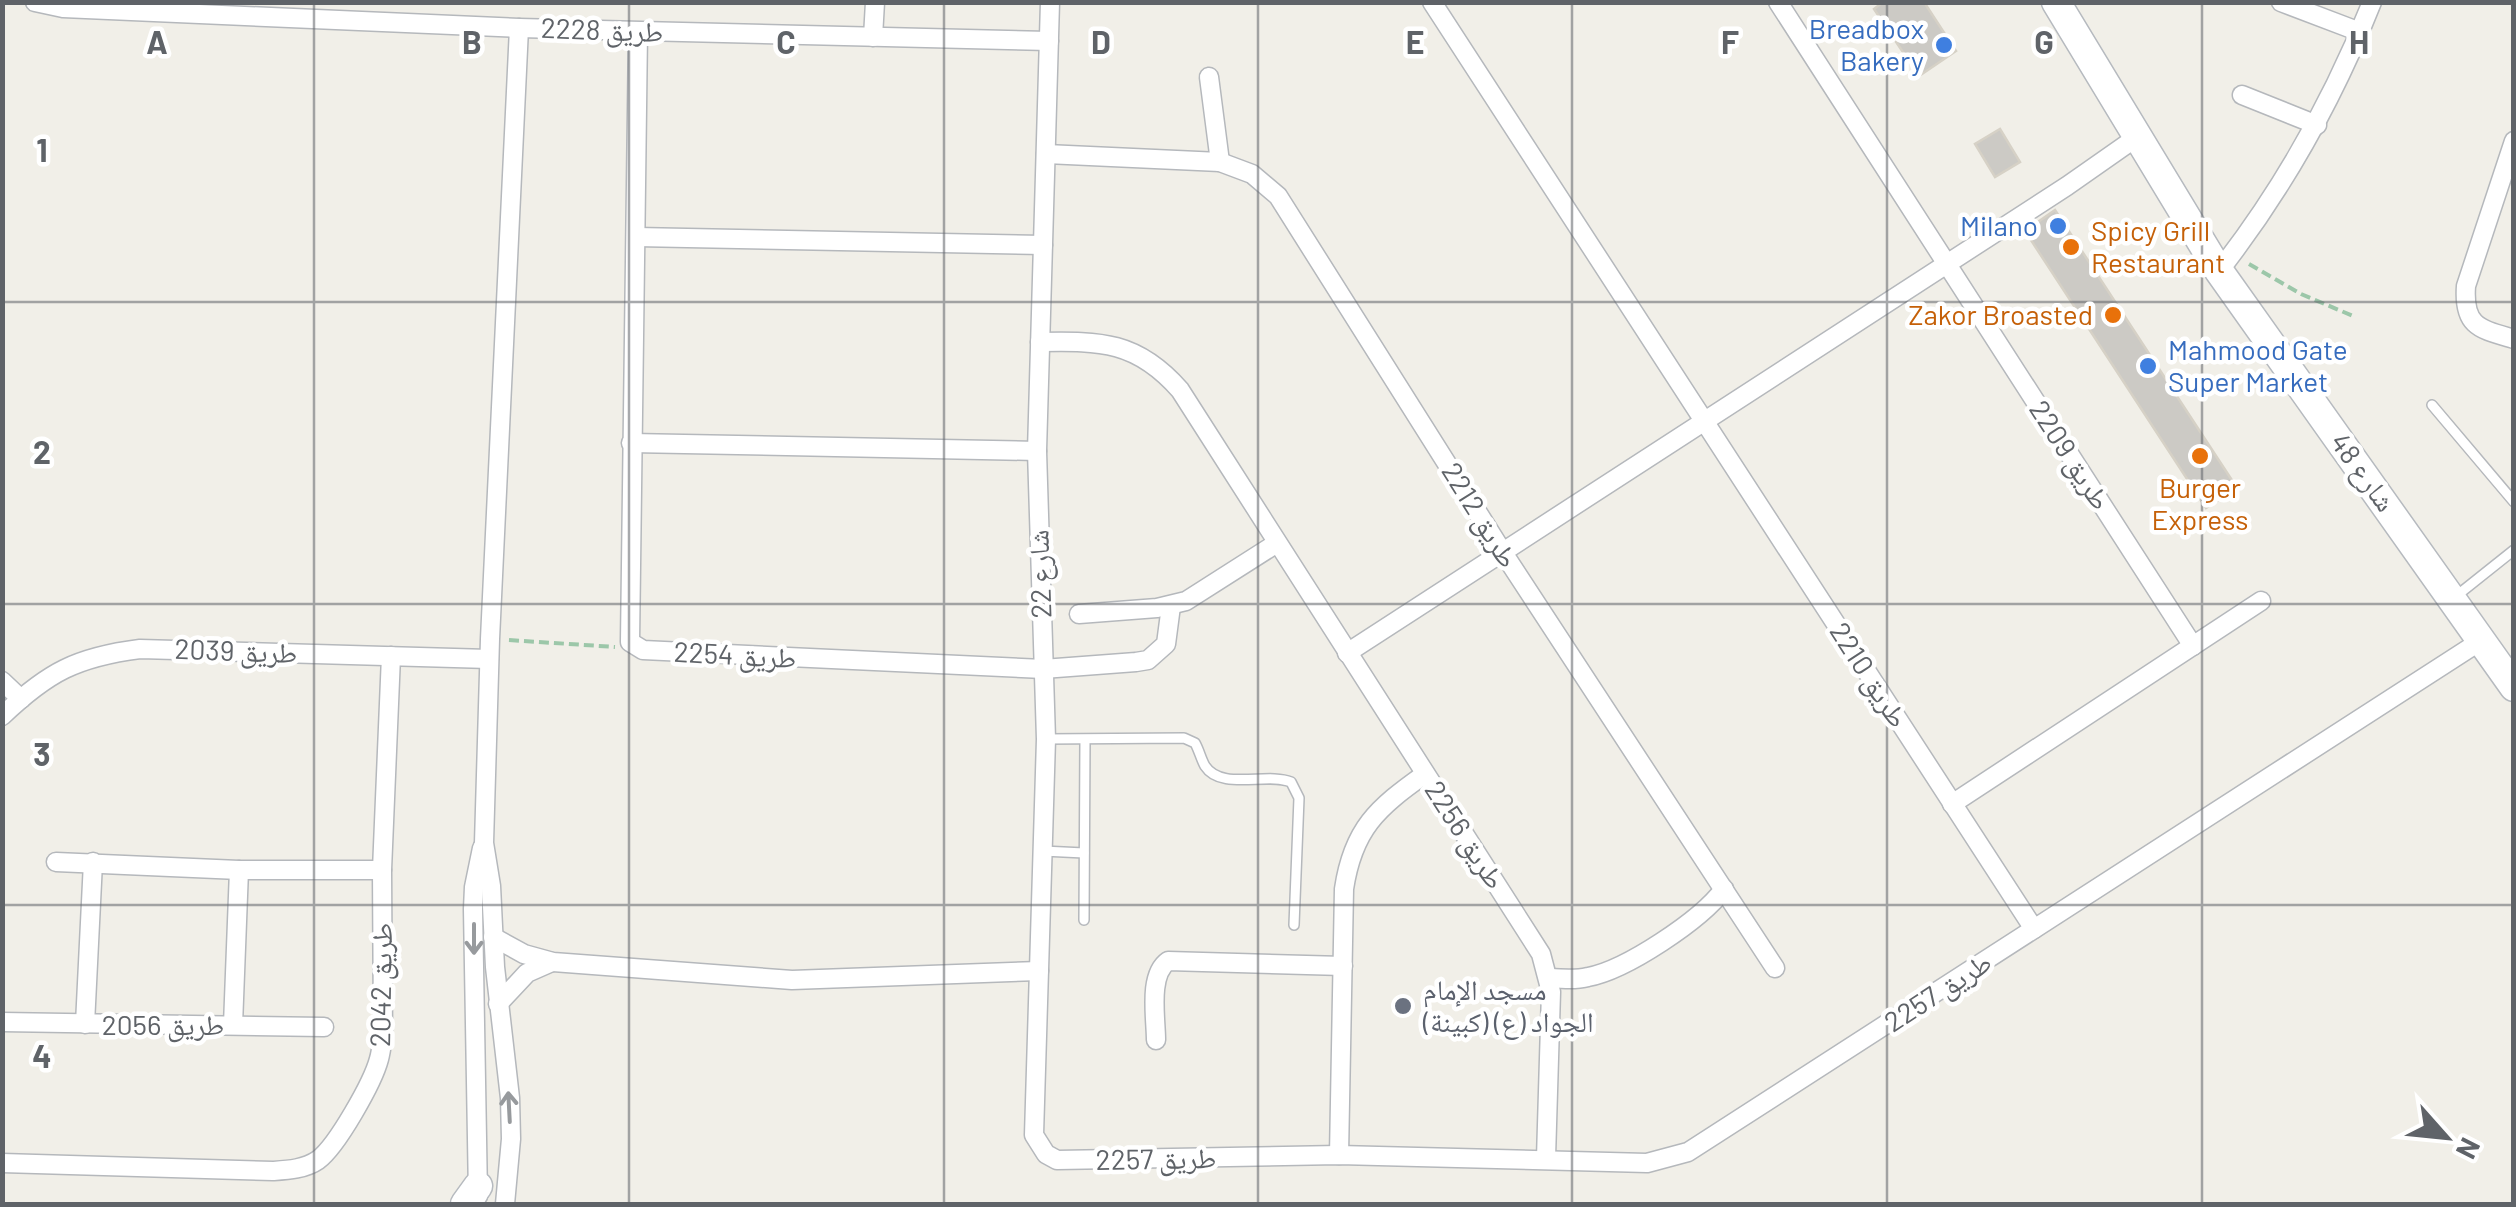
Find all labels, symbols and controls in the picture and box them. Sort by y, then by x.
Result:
street label: طريق 2228 [540,10,664,50]
place label: Breadbox Bakery [1809,11,1924,77]
text: A [146,22,168,60]
text: B [462,22,482,60]
text: C [776,22,796,60]
text: D [1091,22,1111,60]
text: E [1406,22,1424,60]
text: F [1721,22,1739,60]
text: G [2034,22,2054,60]
text: H [2349,22,2369,60]
marker: Breadbox Bakery [1933,34,1955,56]
text: 1 [36,130,48,168]
place label: Milano [1960,208,2038,242]
place label: Spicy Grill Restaurant [2091,213,2225,279]
marker: Milano [2047,215,2069,237]
marker: Spicy Grill Restaurant [2060,236,2082,258]
place label: Zakor Broasted [1908,297,2093,331]
marker: Zakor Broasted [2102,304,2124,326]
place label: Mahmood Gate Super Market [2168,332,2348,398]
marker: Mahmood Gate Super Market [2137,355,2159,377]
street label: طريق 2209 [2021,393,2119,517]
street label: شارع 48 [2322,425,2404,519]
text: 2 [33,432,51,470]
marker: Burger Express [2189,445,2211,467]
street label: طريق 2212 [1434,456,1526,574]
place label: Burger Express [2152,470,2249,536]
street label: شارع 22 [1020,529,1060,619]
street label: طريق 2210 [1822,616,1916,734]
street label: طريق 2039 [174,631,298,671]
street label: طريق 2254 [673,634,797,676]
text: 3 [33,734,51,772]
street label: طريق 2256 [1417,774,1513,896]
one-way arrow [464,922,484,955]
street label: طريق 2042 [362,923,400,1047]
street label: طريق 2257 [1878,944,1998,1040]
place label: مسجد الإمام الجواد (ع) (كبينة) [1422,972,1594,1040]
marker: مسجد الإمام الجواد (ع) (كبينة) [1392,995,1414,1017]
street label: طريق 2056 [102,1007,224,1043]
text: 4 [32,1036,52,1074]
north arrow [2396,1087,2496,1187]
one-way arrow [500,1092,519,1124]
text: N [2450,1133,2489,1165]
street label: طريق 2257 [1095,1140,1217,1178]

